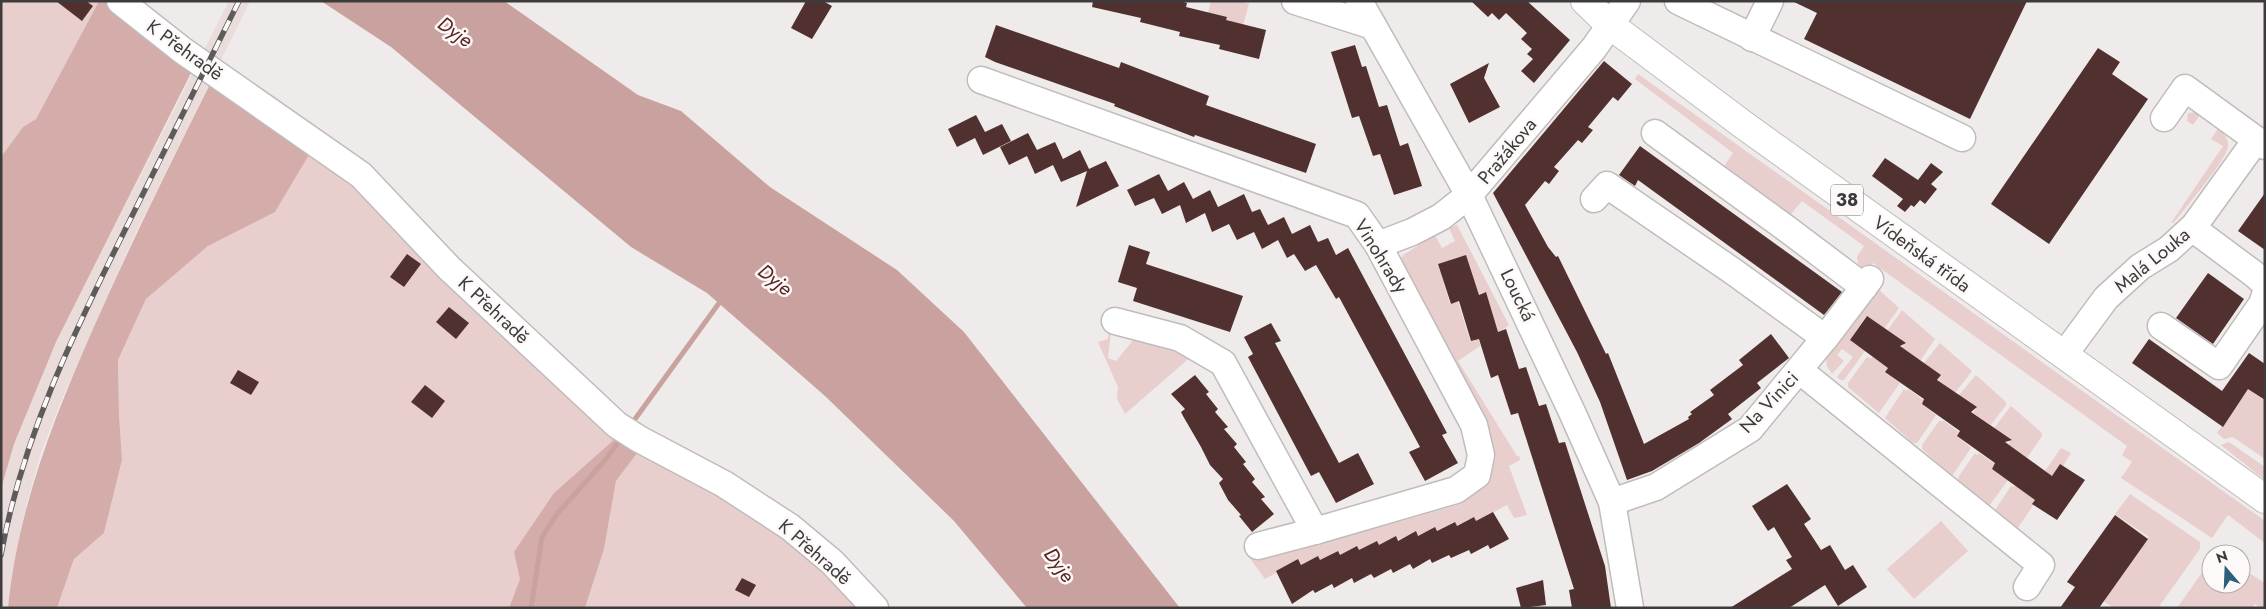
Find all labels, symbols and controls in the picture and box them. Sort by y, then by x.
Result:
water label: Dyje [432,10,478,54]
street label: K Přehradě [141,13,229,87]
street label: Pražákova [1471,112,1543,190]
road number: 38 [1831,184,1863,216]
street label: Vídeňská třída [1868,209,1976,299]
street label: Vinohrady [1348,214,1415,299]
street label: Malá Louka [2108,221,2196,299]
water label: Dyje [752,257,798,303]
street label: Loucká [1494,264,1542,326]
street label: K Přehradě [452,270,536,350]
street label: Na Vinici [1733,365,1805,439]
street label: K Přehradě [773,513,858,591]
water label: Dyje [1036,542,1082,588]
north arrow [2201,544,2251,594]
text: N [2213,545,2230,568]

